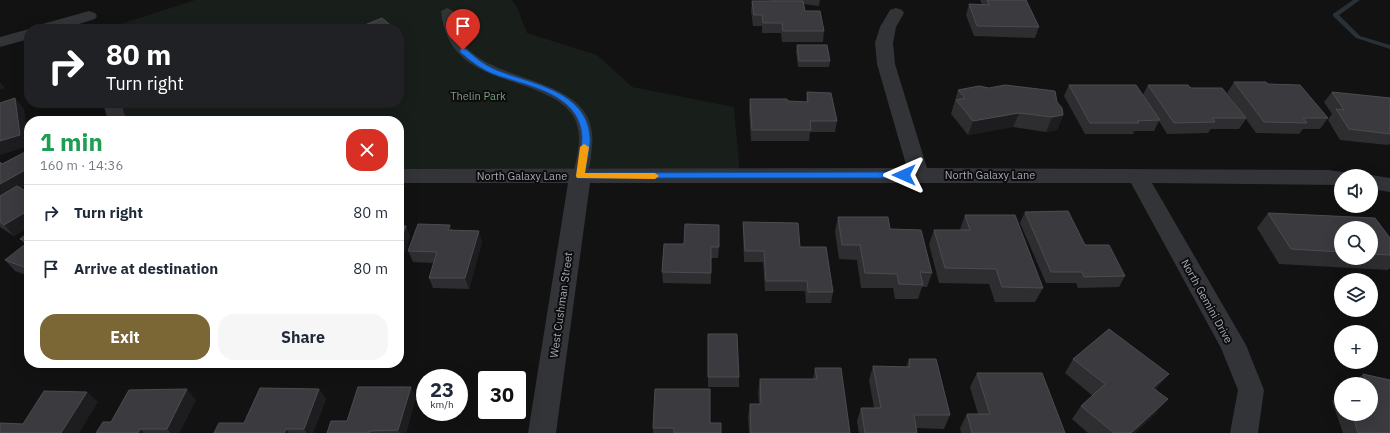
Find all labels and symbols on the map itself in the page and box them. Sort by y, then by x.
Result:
pin [446,9,480,50]
park label: Thelin Park [450,89,506,103]
position arrow [883,154,925,196]
street label: North Galaxy Lane [945,168,1035,182]
street label: North Galaxy Lane [477,169,567,183]
street label: West Cushman Street [547,251,575,359]
street label: North Gemini Drive [1178,257,1236,345]
speed limit sign: 30 [476,369,528,421]

